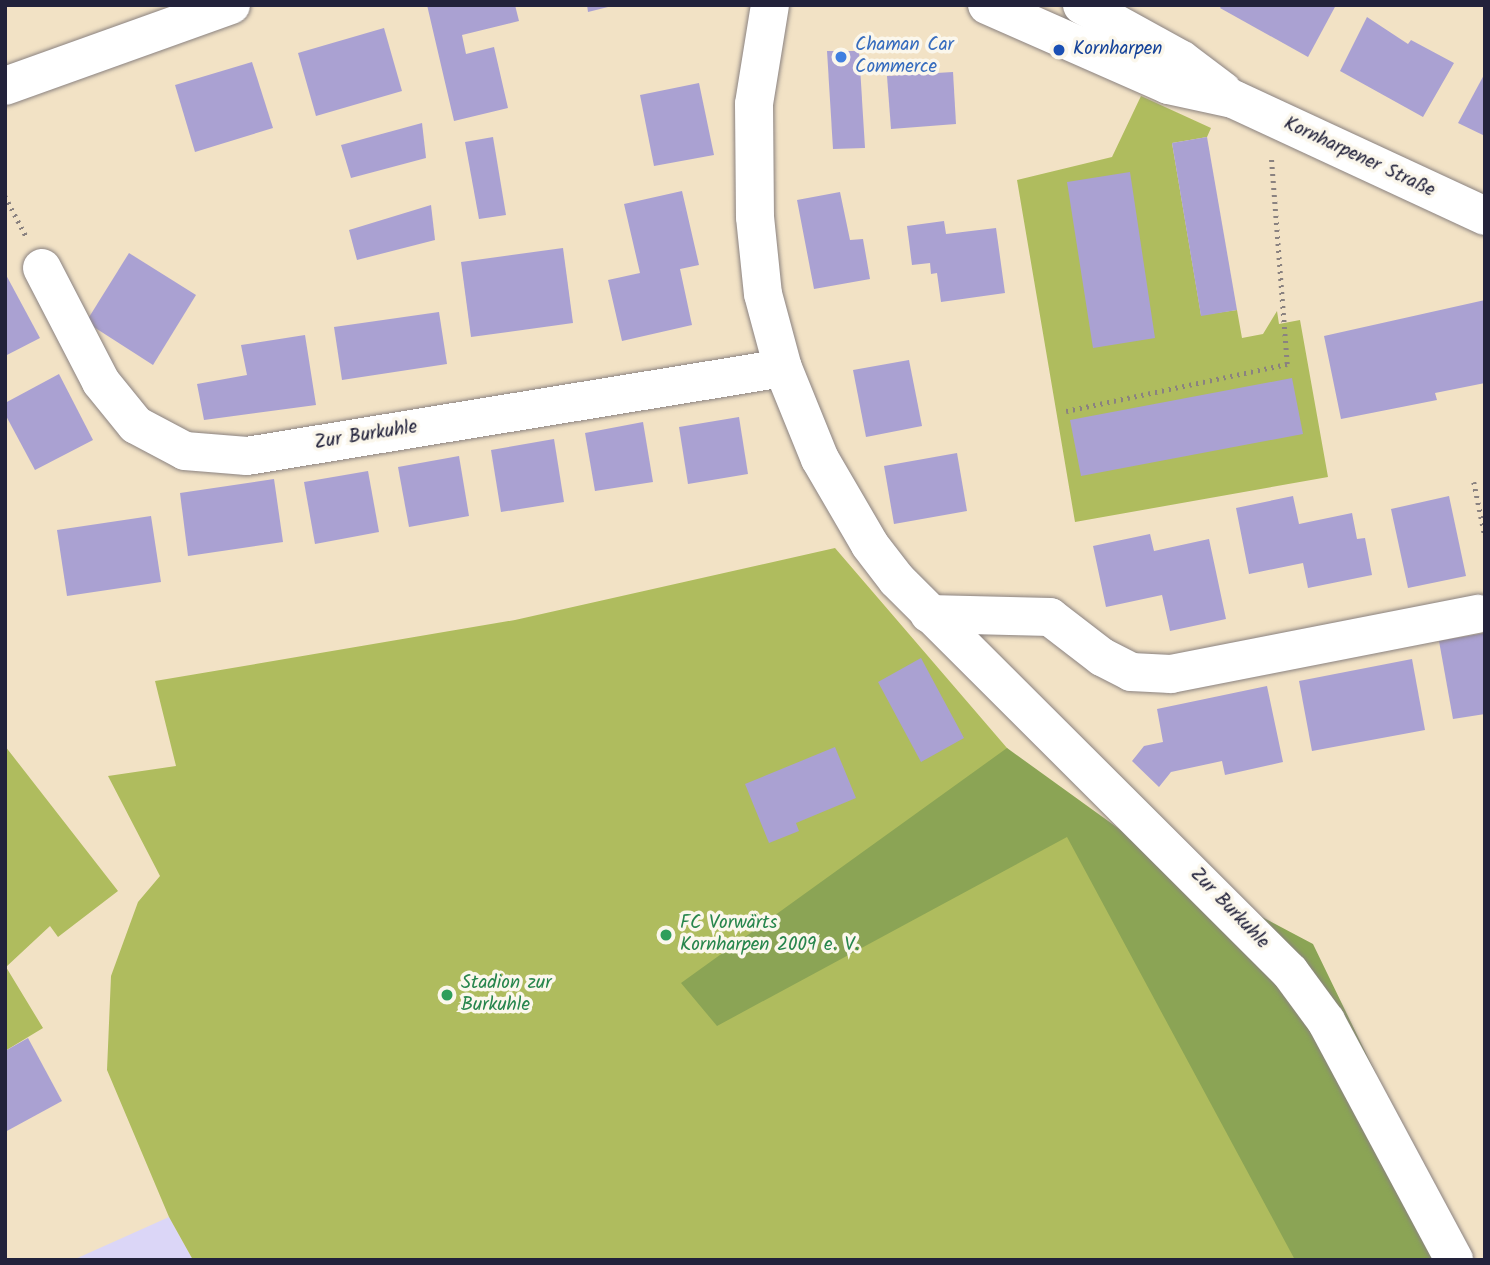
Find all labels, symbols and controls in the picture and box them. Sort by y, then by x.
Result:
place label: Chaman Car Commerce [855,35,954,79]
place label: Kornharpen [1073,39,1162,61]
marker: Kornharpen [1051,42,1067,58]
marker: Chaman Car Commerce [833,49,849,65]
street label: Kornharpener Straße [1280,113,1438,203]
street label: Zur Burkuhle [313,417,419,455]
street label: Zur Burkuhle [1185,864,1273,954]
place label: FC Vorwärts Kornharpen 2009 e. V. [680,913,859,957]
marker: FC Vorwärts Kornharpen 2009 e. V. [658,927,674,943]
place label: Stadion zur Burkuhle [461,973,551,1017]
marker: Stadion zur Burkuhle [439,987,455,1003]

